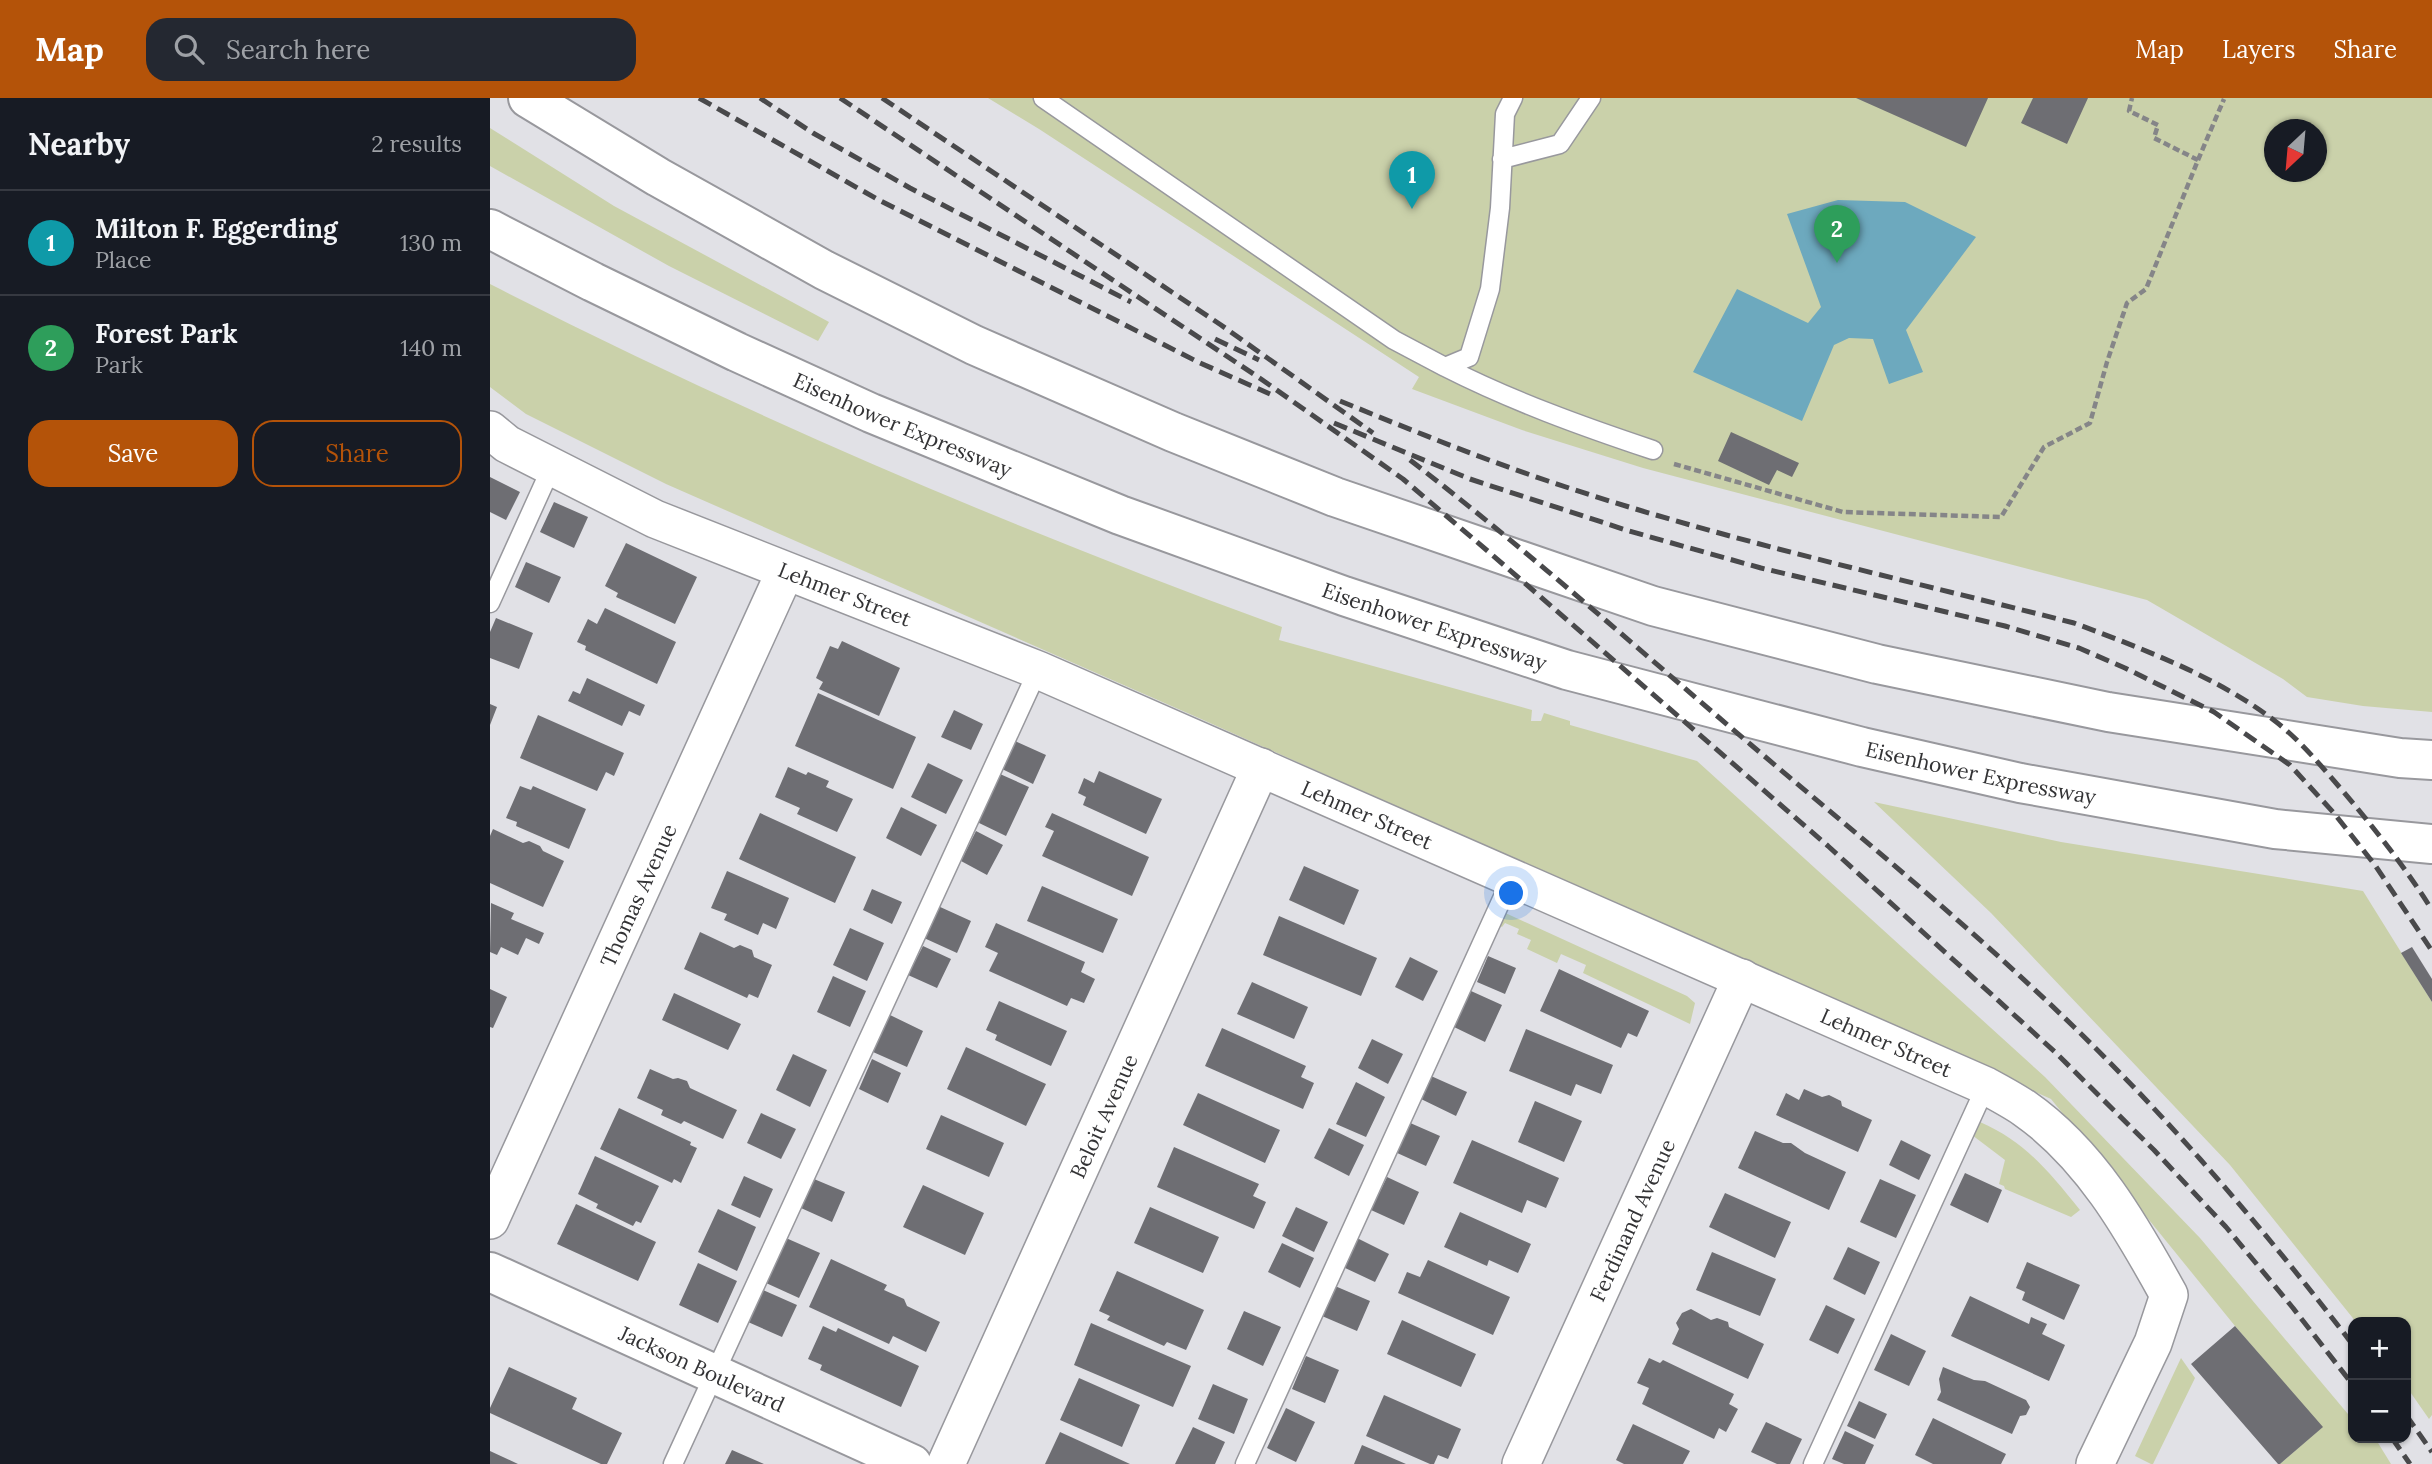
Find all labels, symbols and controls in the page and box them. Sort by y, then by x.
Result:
search box [146,18,636,81]
text: Map [35,28,104,70]
icon: search [170,30,208,68]
text: Search here [226,33,370,66]
text: Map [2135,34,2184,65]
text: Layers [2222,34,2295,65]
text: Share [2333,34,2397,65]
north arrow [2264,119,2327,182]
text: Nearby [28,125,130,163]
text: 2 results [371,129,462,158]
pin: 1 [1389,151,1435,209]
pin: 2 [1814,205,1860,263]
text: Milton F. Eggerding [95,212,337,245]
text: 1 [46,228,56,257]
text: 130 m [400,228,462,257]
text: Place [95,245,152,274]
text: Forest Park [95,317,238,350]
text: 2 [45,333,57,362]
text: 140 m [400,333,462,362]
text: Park [95,350,143,379]
street label: Eisenhower Expressway [789,366,1016,483]
button: Save [28,420,238,487]
button: Share [252,420,462,487]
street label: Lehmer Street [775,556,916,632]
street label: Eisenhower Expressway [1319,576,1550,676]
street label: Eisenhower Expressway [1863,735,2098,810]
street label: Lehmer Street [1297,774,1438,855]
street label: Thomas Avenue [594,819,682,971]
your location [1494,876,1528,910]
street label: Lehmer Street [1817,1002,1957,1083]
street label: Beloit Avenue [1063,1049,1143,1182]
street label: Ferdinand Avenue [1583,1134,1681,1306]
map controls [2348,1317,2411,1443]
button: + [2348,1317,2411,1380]
street label: Jackson Boulevard [614,1319,789,1418]
button: − [2348,1380,2411,1443]

